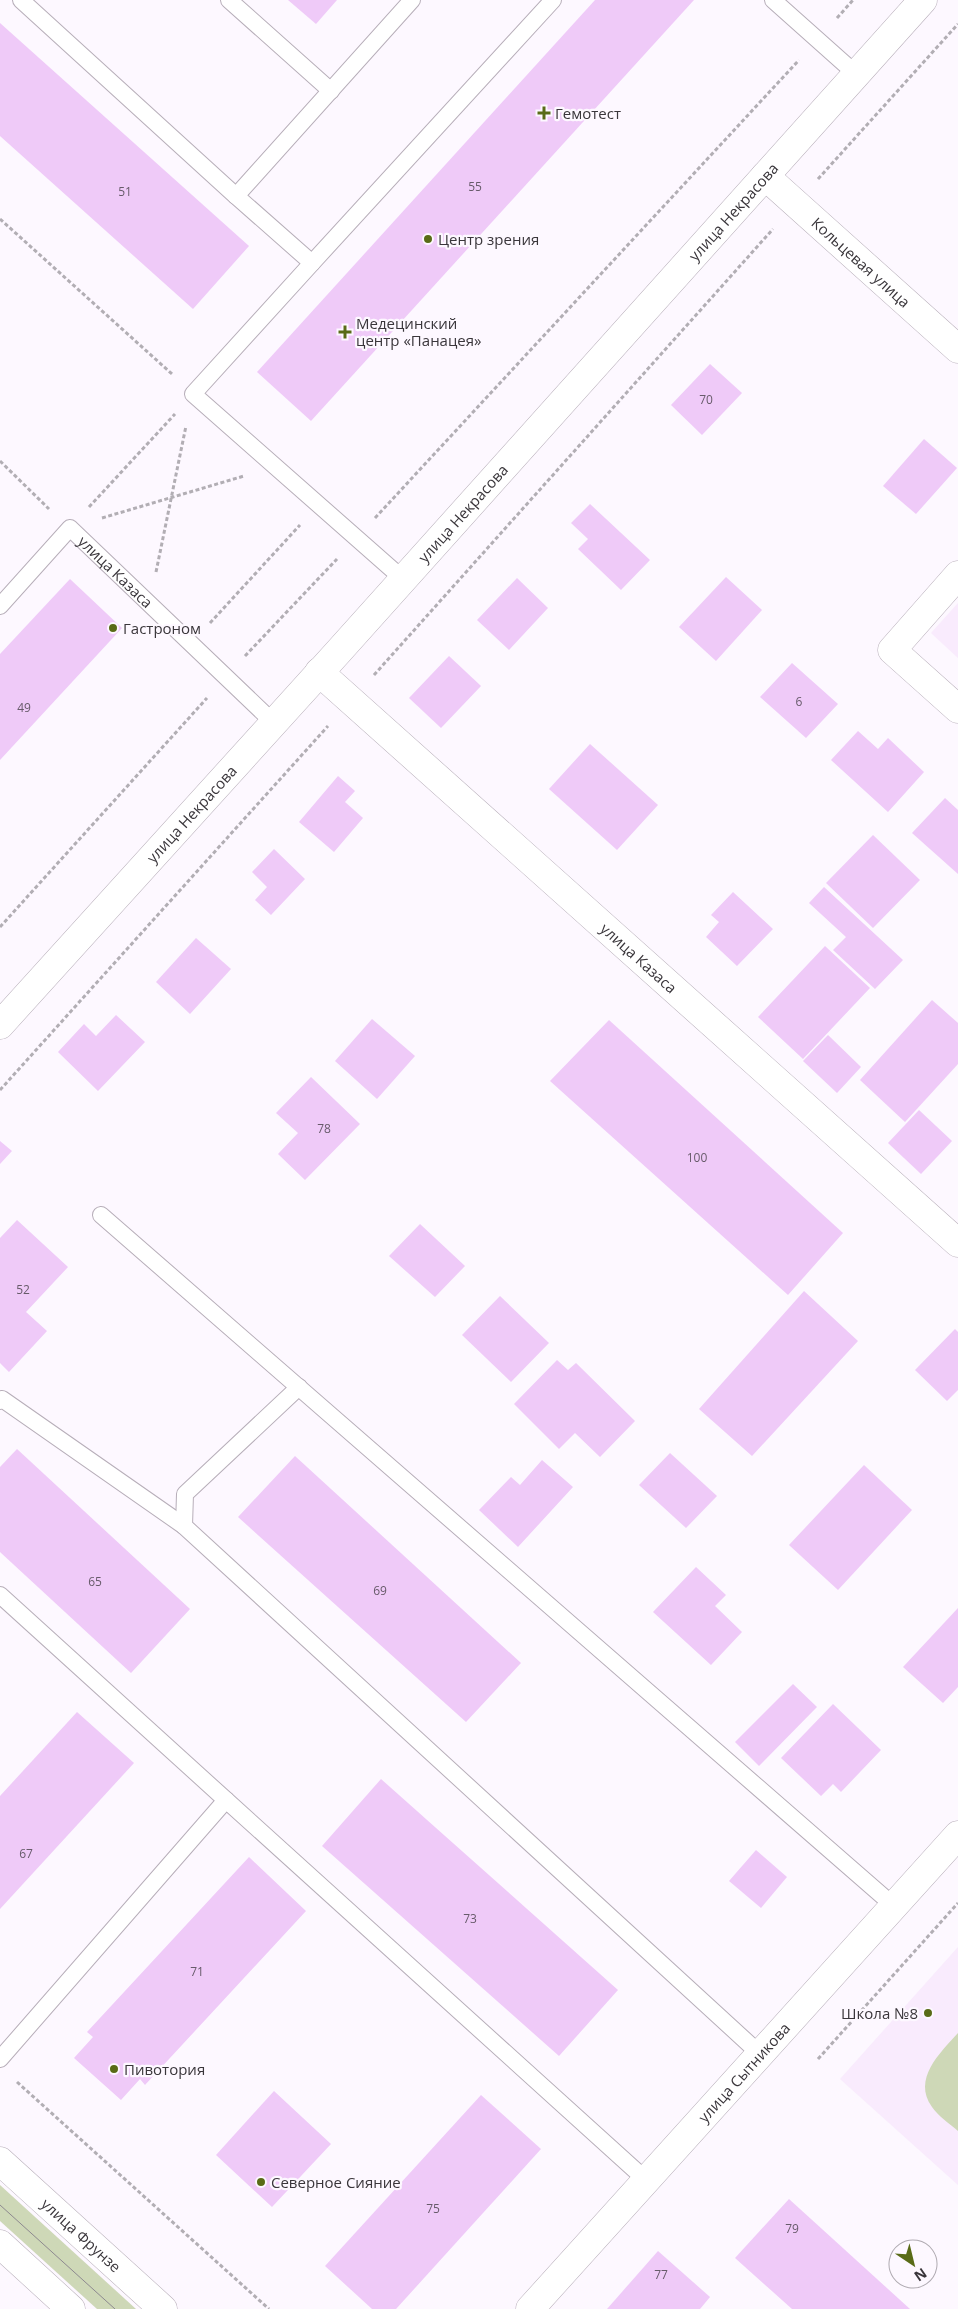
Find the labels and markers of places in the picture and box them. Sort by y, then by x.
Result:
place label: Гемотест [555,103,621,123]
marker: Гемотест [537,106,551,120]
place label: Центр зрения [438,229,539,249]
marker: Центр зрения [422,233,434,245]
place label: Медецинский центр «Панацея» [356,313,482,350]
marker: Медецинский центр «Панацея» [338,325,352,339]
place label: Гастроном [123,618,201,638]
marker: Гастроном [107,622,119,634]
place label: Школа №8 [841,2003,918,2023]
marker: Школа №8 [922,2007,934,2019]
place label: Пивотория [124,2059,205,2079]
marker: Пивотория [108,2063,120,2075]
place label: Северное Сияние [271,2172,401,2192]
marker: Северное Сияние [255,2176,267,2188]

